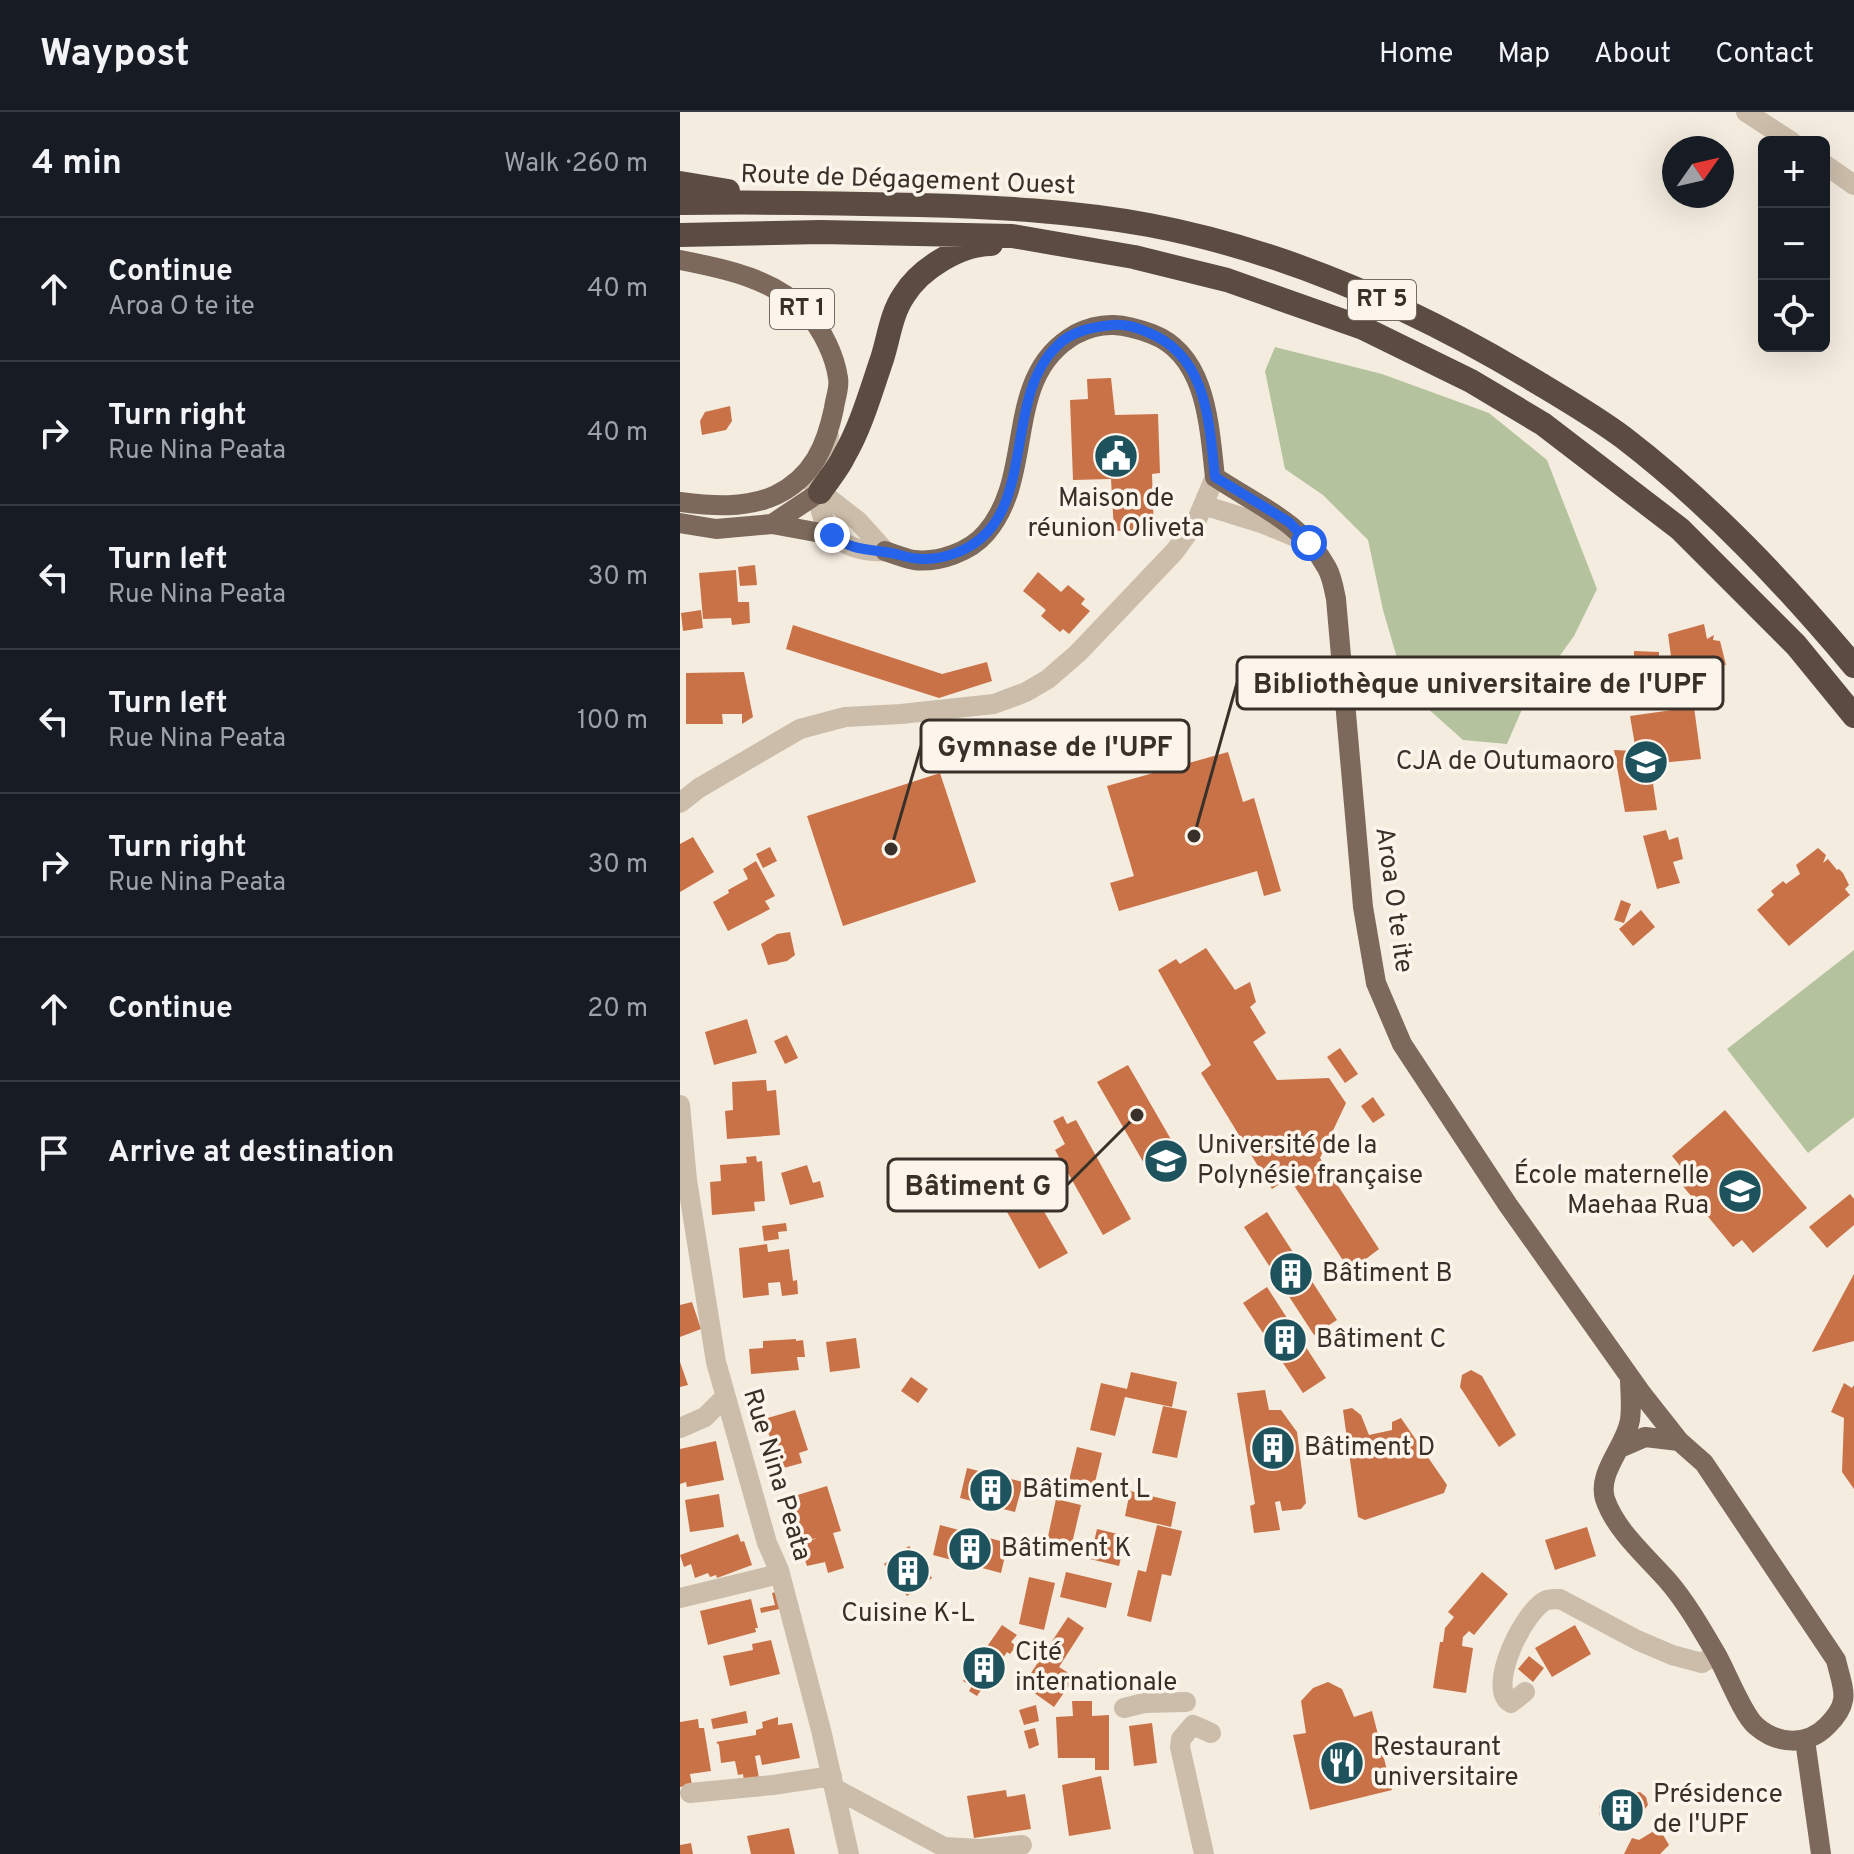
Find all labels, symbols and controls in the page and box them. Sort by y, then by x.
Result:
text: Waypost [40,31,190,80]
text: Home [1379,37,1453,73]
text: Map [1497,37,1550,73]
text: About [1594,37,1671,73]
text: Contact [1715,37,1814,73]
north arrow [1662,136,1734,208]
map controls [1758,136,1830,352]
button: + [1758,136,1830,208]
text: 4 min [32,143,122,186]
text: Walk · 260 m [504,148,648,181]
street label: Route de Dégagement Ouest [740,159,1076,203]
button: − [1758,208,1830,280]
text: Continue [108,254,233,291]
icon: ahead [32,267,76,311]
text: 40 m [587,273,648,306]
road number: RT 5 [1348,280,1416,320]
button: locate [1758,280,1830,352]
road number: RT 1 [770,289,834,329]
text: Aroa O te ite [108,291,255,324]
text: Turn right [108,398,246,435]
icon: right [32,411,76,455]
text: 40 m [587,417,648,450]
public building icon: Maison de réunion Oliveta [1092,432,1140,480]
text: Rue Nina Peata [108,435,286,468]
place label: Maison de réunion Oliveta [1027,483,1205,546]
route end [814,517,850,553]
route start [1291,525,1327,561]
text: Turn left [108,542,228,579]
icon: left [32,555,76,599]
text: 30 m [588,561,648,594]
text: Rue Nina Peata [108,579,286,612]
callout: Bibliothèque universitaire de l'UPF [1237,657,1723,709]
text: Bibliothèque universitaire de l'UPF [1253,668,1707,704]
text: Turn left [108,686,228,723]
icon: left [32,699,76,743]
text: 100 m [577,705,648,738]
callout: Gymnase de l'UPF [921,720,1189,772]
text: Rue Nina Peata [108,723,286,756]
text: Gymnase de l'UPF [937,731,1173,767]
school or university icon: CJA de Outumaoro [1622,738,1670,786]
place label: CJA de Outumaoro [1396,746,1615,779]
street label: Aroa O te ite [1366,825,1420,975]
text: Turn right [108,830,246,867]
icon: right [32,843,76,887]
text: 30 m [588,849,648,882]
text: Rue Nina Peata [108,867,286,900]
icon: ahead [32,987,76,1031]
text: Continue [108,991,233,1028]
text: 20 m [587,993,648,1026]
place label: Université de la Polynésie française [1197,1130,1423,1193]
icon: arrive [32,1131,76,1175]
text: Arrive at destination [108,1135,394,1172]
school or university icon: Université de la Polynésie française [1142,1137,1190,1185]
place label: École maternelle Maehaa Rua [1514,1158,1709,1223]
callout: Bâtiment G [888,1159,1067,1211]
school or university icon: École maternelle Maehaa Rua [1716,1167,1764,1215]
text: Bâtiment G [905,1170,1051,1206]
building icon: Bâtiment B [1267,1250,1315,1298]
place label: Bâtiment B [1322,1258,1453,1291]
building icon: Bâtiment C [1261,1316,1309,1364]
place label: Bâtiment C [1316,1324,1446,1357]
street label: Rue Nina Peata [734,1385,818,1565]
building icon: Bâtiment D [1249,1424,1297,1472]
place label: Bâtiment D [1304,1432,1435,1465]
building icon: Bâtiment L [967,1466,1015,1514]
place label: Bâtiment L [1022,1474,1150,1507]
building icon: Bâtiment K [946,1525,994,1573]
place label: Bâtiment K [1001,1533,1132,1566]
building icon: Cuisine K-L [884,1547,932,1595]
place label: Cuisine K-L [841,1598,975,1631]
place label: Cité internationale [1015,1637,1177,1700]
building icon: Cité internationale [960,1644,1008,1692]
place label: Restaurant universitaire [1373,1732,1518,1795]
restaurant icon: Restaurant universitaire [1318,1739,1366,1787]
place label: Présidence de l'UPF [1653,1779,1783,1842]
building icon: Présidence de l'UPF [1598,1786,1646,1834]

